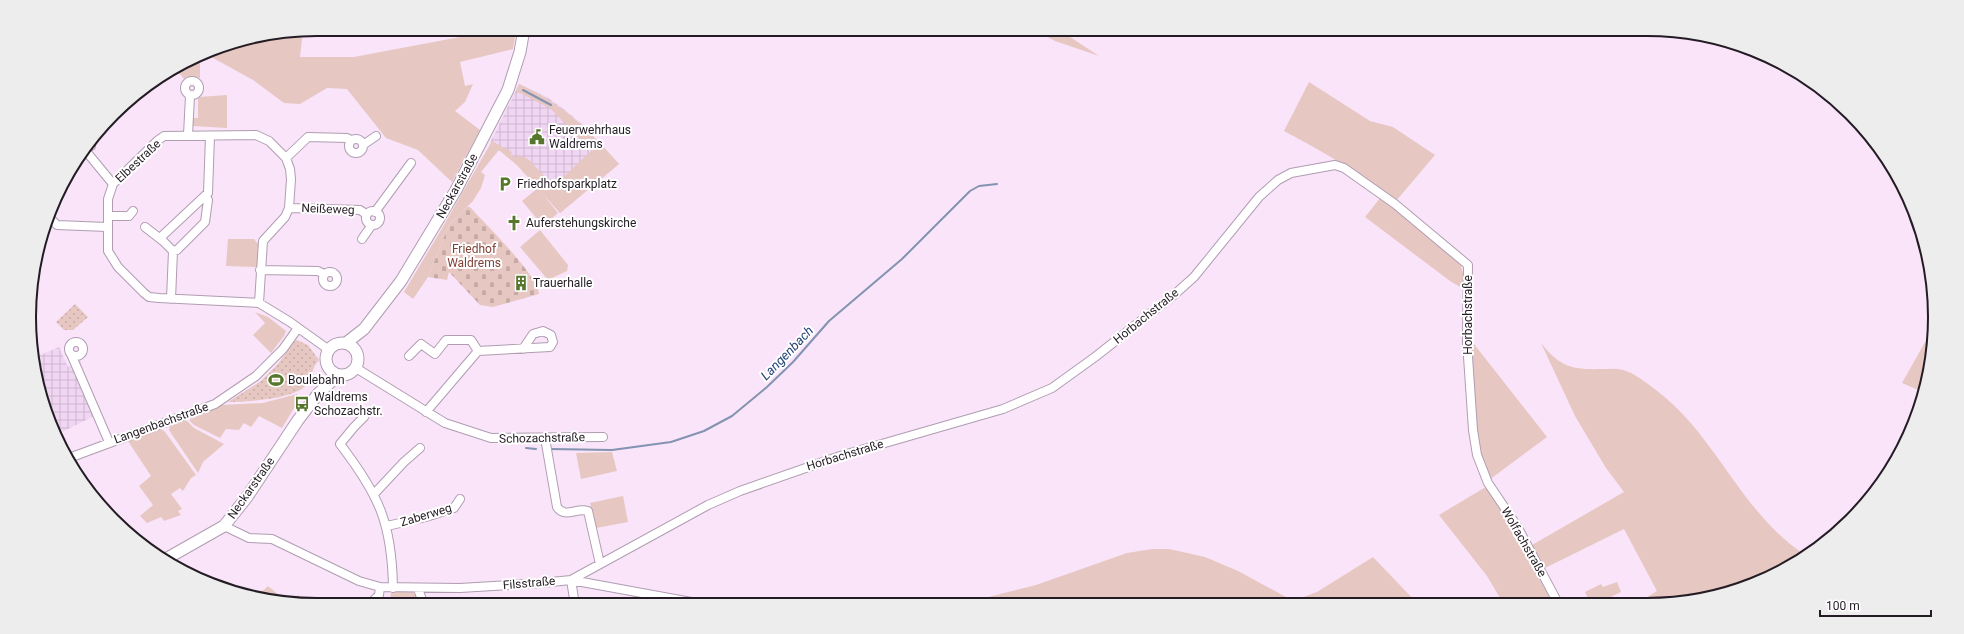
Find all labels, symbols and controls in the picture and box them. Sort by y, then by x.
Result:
place label: Feuerwehrhaus Waldrems [549,123,631,151]
public building icon: Feuerwehrhaus Waldrems [528,128,546,146]
street label: Elbestraße [112,137,164,185]
street label: Neckarstraße [433,151,481,221]
parking icon: Friedhofsparkplatz [496,175,514,193]
place label: Friedhofsparkplatz [517,177,617,191]
street label: Neißeweg [301,201,355,217]
church icon: Auferstehungskirche [505,214,523,232]
place label: Auferstehungskirche [526,216,636,230]
park label: Friedhof Waldrems [447,242,501,270]
building icon: Trauerhalle [512,274,530,292]
street label: Horbachstraße [1461,275,1475,355]
place label: Trauerhalle [533,276,592,290]
street label: Horbachstraße [1111,286,1181,346]
water label: Langenbach [758,323,816,383]
sports icon: Boulebahn [267,371,285,389]
place label: Boulebahn [288,373,345,387]
place label: Waldrems Schozachstr. [314,390,383,418]
bus stop icon: Waldrems Schozachstr. [293,395,311,413]
street label: Langenbachstraße [112,399,210,447]
street label: Schozachstraße [499,430,585,446]
street label: Horbachstraße [805,437,885,473]
street label: Neckarstraße [225,455,277,521]
street label: Zaberweg [399,501,453,529]
street label: Wolfachstraße [1498,505,1550,579]
street label: Filsstraße [502,574,556,592]
scale bar [1820,592,1931,618]
text: 100 m [1826,599,1860,613]

